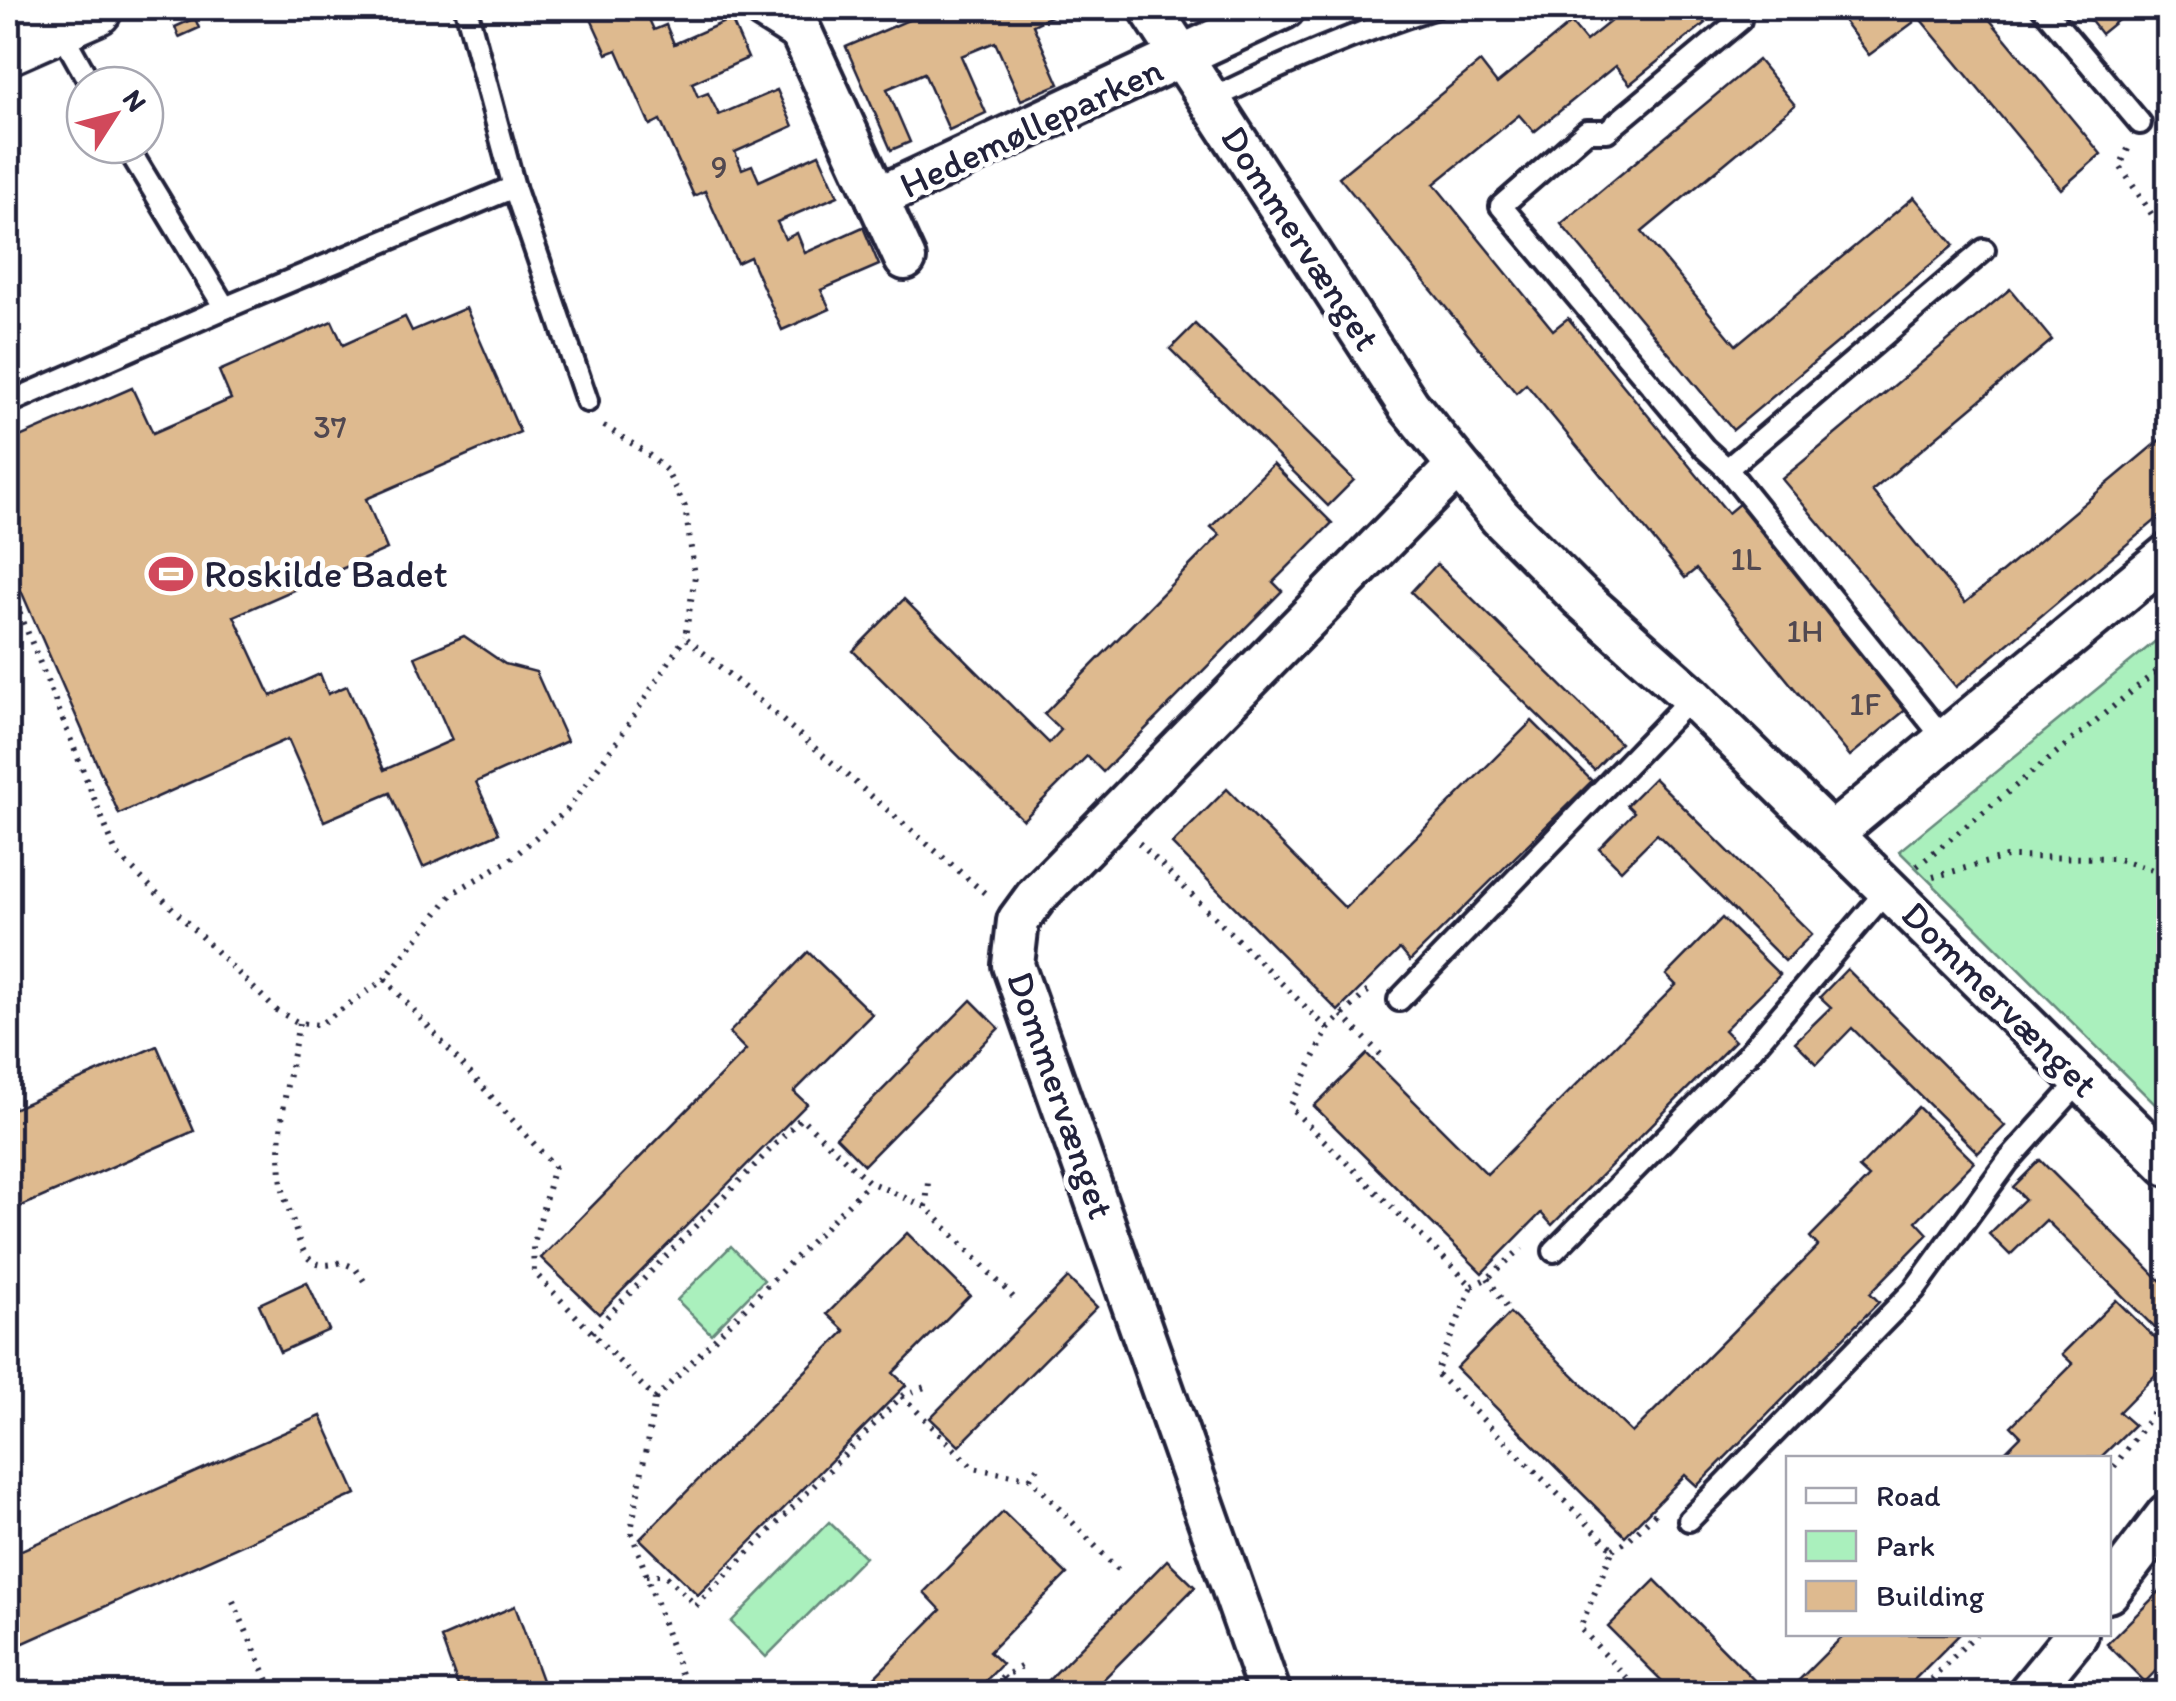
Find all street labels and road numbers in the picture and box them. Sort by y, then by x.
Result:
street label: Hedemølleparken [892,46,1170,208]
street label: Dommervænget [1211,117,1391,359]
street label: Dommervænget [1892,891,2108,1107]
street label: Dommervænget [997,965,1125,1225]

